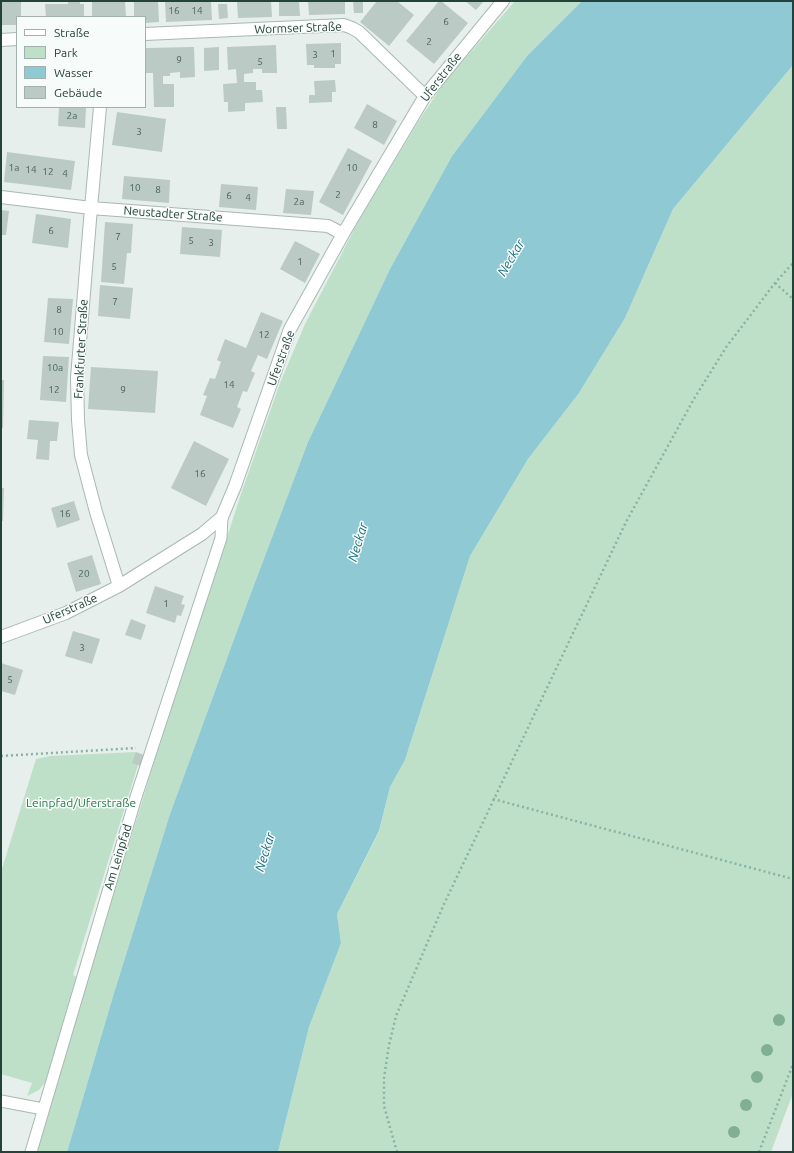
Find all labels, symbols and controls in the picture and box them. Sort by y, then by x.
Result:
house number: 16 [168,5,180,17]
house number: 14 [191,5,203,17]
legend [16,16,146,108]
house number: 6 [443,16,449,28]
street label: Wormser Straße [254,19,342,37]
text: Straße [54,26,90,39]
house number: 2 [426,36,432,48]
text: Park [54,46,78,59]
house number: 1 [330,48,336,60]
house number: 3 [312,49,318,61]
street label: Uferstraße [417,50,465,104]
house number: 9 [176,54,182,66]
house number: 5 [257,56,263,68]
text: Wasser [54,66,93,79]
text: Gebäude [54,86,102,99]
house number: 2a [67,110,77,122]
house number: 8 [372,119,378,131]
house number: 3 [136,126,142,138]
house number: 1a [9,162,19,174]
house number: 10 [346,162,358,174]
house number: 14 [25,164,37,176]
house number: 12 [42,166,54,178]
house number: 4 [62,168,68,180]
house number: 10 [129,182,141,194]
house number: 8 [155,184,161,196]
house number: 2 [335,189,341,201]
house number: 6 [226,190,232,202]
house number: 4 [245,192,251,204]
house number: 2a [294,196,304,208]
street label: Neustadter Straße [123,203,223,225]
house number: 6 [48,225,54,237]
house number: 7 [115,231,121,243]
house number: 5 [188,235,194,247]
house number: 3 [208,237,214,249]
water label: Neckar [494,237,528,279]
house number: 1 [297,256,303,268]
house number: 5 [111,261,117,273]
house number: 7 [112,296,118,308]
street label: Frankfurter Straße [71,299,91,399]
house number: 8 [56,304,62,316]
house number: 10 [52,326,64,338]
street label: Uferstraße [264,328,298,388]
house number: 12 [258,329,270,341]
house number: 10a [47,362,63,374]
house number: 14 [223,379,235,391]
house number: 12 [48,384,60,396]
house number: 9 [120,384,126,396]
house number: 16 [194,468,206,480]
house number: 16 [59,508,71,520]
water label: Neckar [345,521,371,563]
house number: 20 [78,568,90,580]
street label: Uferstraße [40,591,100,627]
house number: 1 [163,598,169,610]
house number: 3 [79,642,85,654]
house number: 5 [7,674,13,686]
park label: Leinpfad/Uferstraße [26,796,136,810]
street label: Am Leinpfad [101,822,135,892]
water label: Neckar [252,831,278,873]

